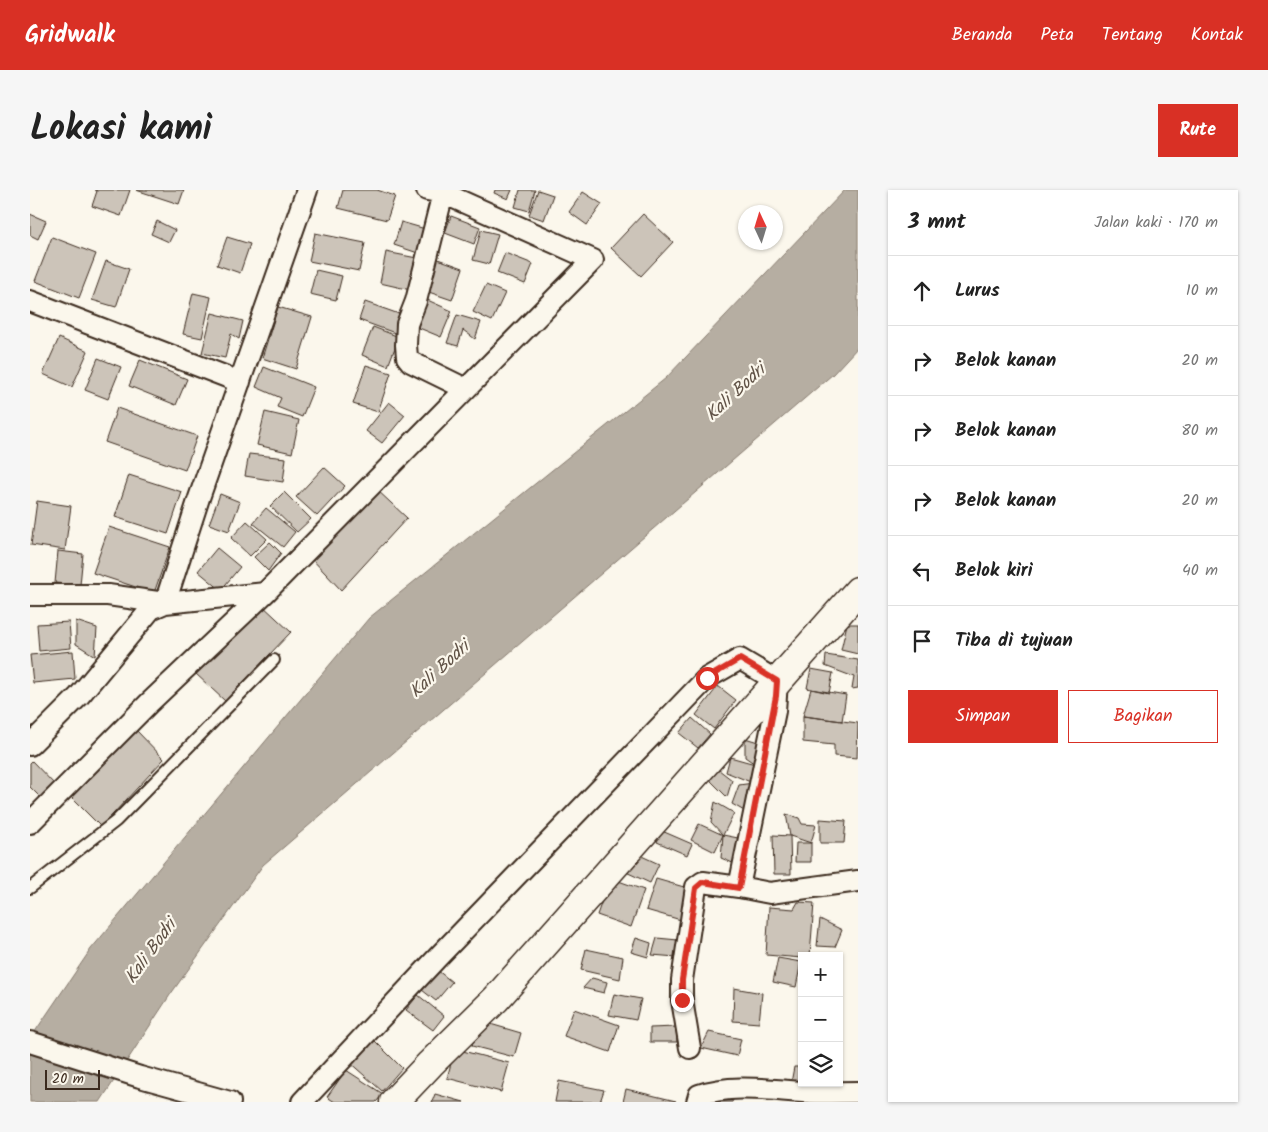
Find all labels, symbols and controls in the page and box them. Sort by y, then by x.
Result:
text: Gridwalk [25,16,115,55]
text: Beranda [952,21,1013,50]
text: Peta [1041,21,1074,50]
text: Tentang [1102,21,1163,50]
text: Kontak [1191,21,1243,50]
text: Lokasi kami [30,102,212,158]
button: Rute [1158,104,1238,157]
north arrow [738,205,783,250]
text: 3 mnt [908,206,966,239]
text: Jalan kaki · 170 m [1094,210,1218,235]
text: Lurus [955,276,1000,306]
icon: ahead [908,277,936,305]
text: 10 m [1186,278,1218,303]
text: Belok kanan [955,346,1056,376]
icon: right [908,347,936,375]
text: 20 m [1182,348,1218,373]
water label: Kali Bodri [699,355,776,429]
text: Belok kanan [955,416,1056,446]
icon: right [908,417,936,445]
text: 80 m [1181,418,1218,443]
text: Belok kanan [955,486,1056,516]
icon: right [908,487,936,515]
text: 20 m [1182,488,1218,513]
text: Belok kiri [955,556,1033,586]
icon: left [908,557,936,585]
text: 40 m [1182,558,1218,583]
text: Tiba di tujuan [955,626,1073,656]
icon: arrive [908,627,936,655]
water label: Kali Bodri [403,632,480,706]
route start [696,667,719,690]
button: Simpan [908,690,1058,743]
button: Bagikan [1068,690,1218,743]
water label: Kali Bodri [118,910,187,990]
map controls [798,952,843,1087]
button: + [798,952,843,997]
route end [671,989,694,1012]
button: − [798,997,843,1042]
button: layers [798,1042,843,1087]
scale bar [45,1067,100,1090]
text: 20 m [52,1068,84,1090]

